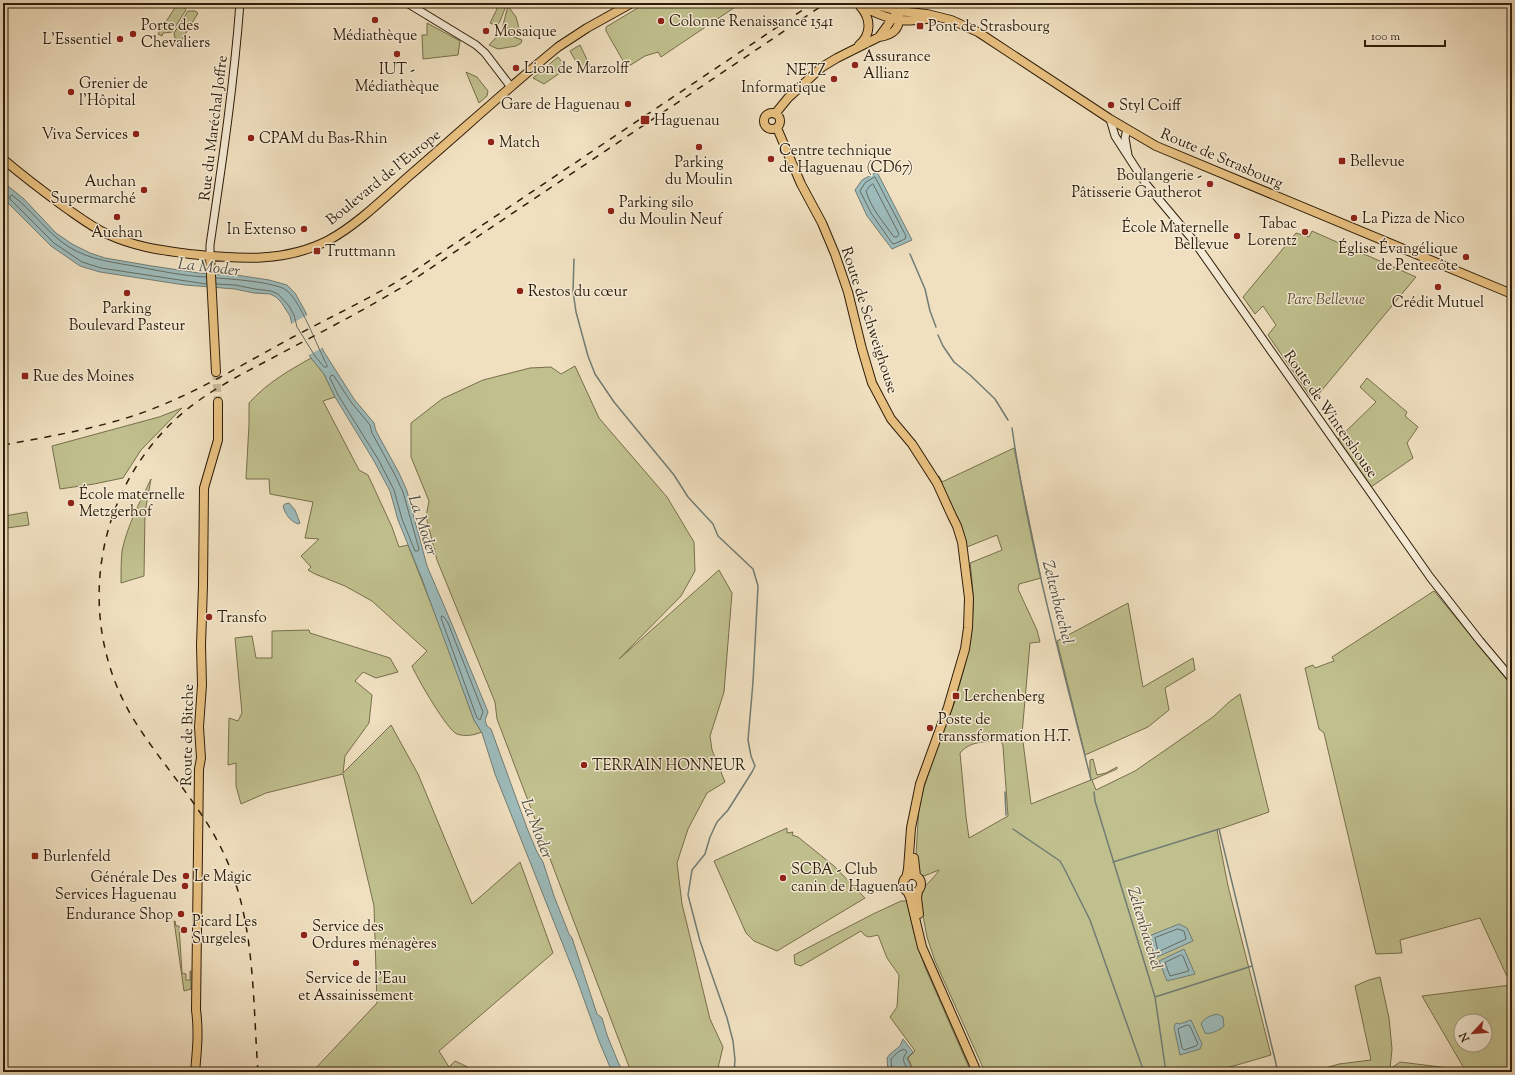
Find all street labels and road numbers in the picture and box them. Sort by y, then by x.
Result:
street label: Rue du Maréchal Joffre [195,54,234,202]
street label: Route de Strasbourg [1157,124,1286,195]
street label: Boulevard de l'Europe [322,125,446,231]
street label: Route de Schweighouse [835,244,902,396]
street label: Route de Wintershouse [1278,347,1382,483]
street label: Route de Bitche [177,684,200,786]

